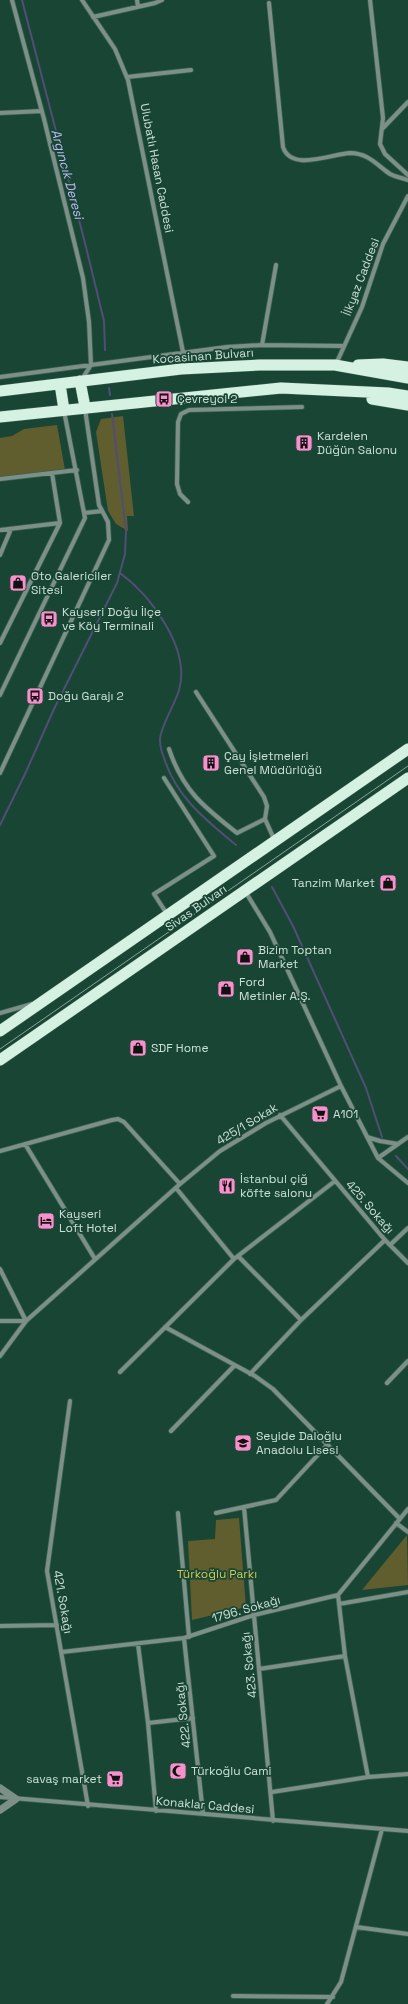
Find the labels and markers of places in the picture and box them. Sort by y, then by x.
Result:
bus stop icon: Çevreyol 2 [154,389,174,409]
place label: Çevreyol 2 [177,391,237,407]
place label: Kardelen Düğün Salonu [317,428,397,458]
building icon: Kardelen Düğün Salonu [294,433,314,453]
place label: Oto Galericiler Sitesi [31,568,112,598]
shop icon: Oto Galericiler Sitesi [8,573,28,593]
place label: Kayseri Doğu İlçe ve Köy Terminali [62,604,161,634]
bus stop icon: Kayseri Doğu İlçe ve Köy Terminali [39,609,59,629]
bus stop icon: Doğu Garajı 2 [25,686,45,706]
place label: Doğu Garajı 2 [48,688,124,704]
place label: Çay İşletmeleri Genel Müdürlüğü [224,748,322,778]
building icon: Çay İşletmeleri Genel Müdürlüğü [201,753,221,773]
shop icon: Tanzim Market [378,873,398,893]
place label: Tanzim Market [292,875,375,891]
place label: Bizim Toptan Market [258,942,332,972]
shop icon: Bizim Toptan Market [235,947,255,967]
place label: Ford Metinler A.Ş. [239,974,311,1004]
shop icon: Ford Metinler A.Ş. [216,979,236,999]
shop icon: SDF Home [128,1038,148,1058]
place label: SDF Home [151,1040,209,1056]
supermarket icon: A101 [310,1104,330,1124]
place label: A101 [333,1106,358,1122]
place label: İstanbul çiğ köfte salonu [240,1171,312,1201]
restaurant icon: İstanbul çiğ köfte salonu [217,1176,237,1196]
place label: Kayseri Loft Hotel [59,1206,117,1236]
hotel icon: Kayseri Loft Hotel [36,1211,56,1231]
place label: Seyide Daloğlu Anadolu Lisesi [256,1428,342,1458]
school or university icon: Seyide Daloğlu Anadolu Lisesi [233,1433,253,1453]
mosque icon: Türkoğlu Cami [168,1761,188,1781]
place label: Türkoğlu Cami [191,1763,272,1779]
supermarket icon: savaş market [105,1769,125,1789]
place label: savaş market [26,1771,102,1787]

